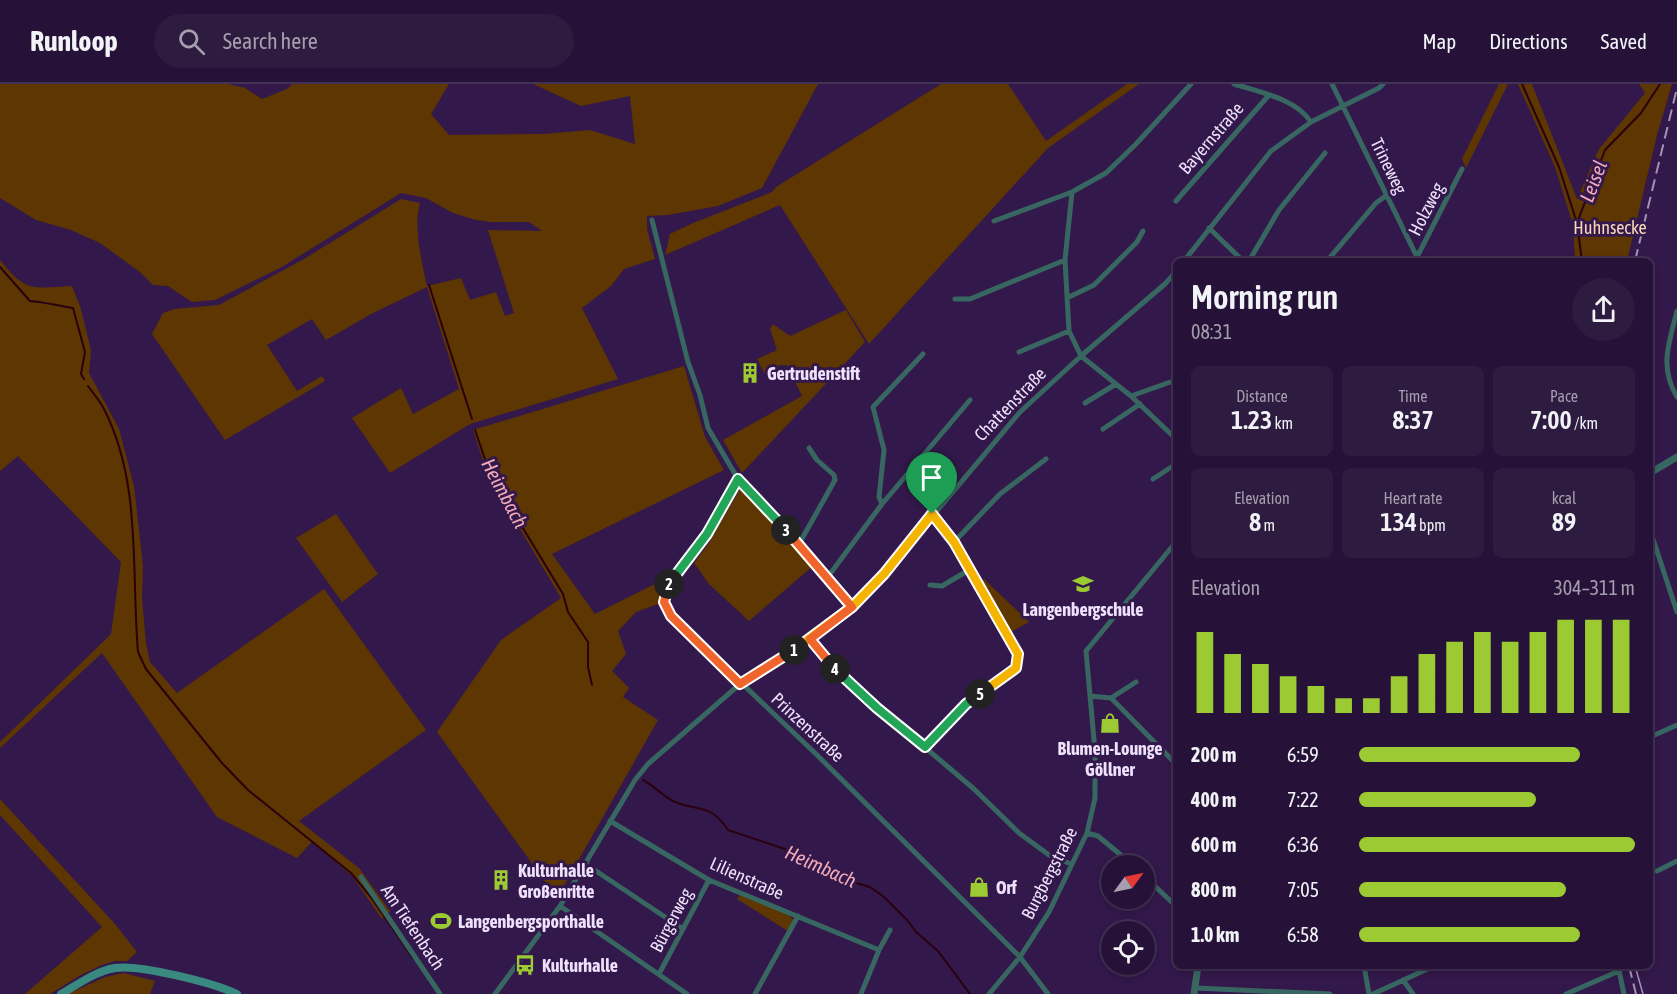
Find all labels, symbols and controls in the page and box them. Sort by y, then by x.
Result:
search box [154,14,574,68]
text: Runloop [30,25,118,57]
icon: search [175,25,208,58]
text: Search here [223,28,318,54]
text: Map [1422,29,1456,53]
text: Directions [1489,29,1568,53]
text: Saved [1601,29,1647,53]
street label: Bayernstraße [1174,98,1248,178]
street label: Trineweg [1367,135,1412,198]
water label: Leisel [1575,157,1611,205]
street label: Holzweg [1404,179,1448,239]
park label: Huhnsecke [1573,217,1647,238]
text: Morning run [1191,278,1338,316]
button: share [1572,278,1635,341]
text: 08:31 [1191,320,1232,343]
building icon: Gertrudenstift [738,361,762,385]
place label: Gertrudenstift [767,363,861,384]
street label: Chattenstraße [970,363,1050,445]
text: Distance [1236,387,1288,405]
text: Time [1398,387,1428,405]
text: Pace [1550,387,1578,405]
text: 1.23 [1231,405,1272,435]
text: 8:37 [1392,405,1434,435]
text: 7:00 [1530,405,1572,435]
text: km [1272,414,1293,432]
text: /km [1572,414,1598,432]
pin [906,452,957,514]
water label: Heimbach [477,454,533,532]
icon: arrive [915,461,948,494]
text: Elevation [1234,489,1290,507]
text: Heart rate [1384,489,1442,507]
text: kcal [1552,489,1576,507]
text: 8 [1249,507,1261,537]
text: 134 [1380,507,1417,537]
text: 89 [1552,507,1576,537]
pin: 3 [771,515,801,545]
text: m [1261,516,1275,534]
text: bpm [1417,516,1446,534]
text: 3 [782,521,790,539]
pin: 2 [654,569,684,599]
school or university icon: Langenbergschule [1071,572,1095,596]
text: 2 [665,575,673,593]
text: Elevation [1191,576,1260,599]
text: 304–311 m [1553,576,1635,599]
place label: Langenbergschule [1023,599,1143,620]
pin: 1 [779,635,809,665]
text: 1 [790,641,798,659]
pin: 4 [820,654,850,684]
text: 4 [831,660,839,678]
pin: 5 [965,679,995,709]
text: 5 [976,685,984,703]
street label: Prinzenstraße [767,688,849,766]
shop icon: Blumen-Lounge Göllner [1098,711,1122,735]
place label: Blumen-Lounge Göllner [1058,738,1162,780]
text: 200 m [1191,743,1236,766]
text: 6:59 [1287,743,1319,766]
text: 400 m [1191,788,1236,811]
text: 7:22 [1287,788,1319,811]
street label: Burgbergstraße [1017,823,1081,923]
text: 600 m [1191,833,1236,856]
text: 6:36 [1287,833,1319,856]
water label: Heimbach [782,840,860,892]
street label: Lilienstraße [707,852,787,904]
north arrow [1101,855,1155,909]
map controls [1101,855,1155,975]
place label: Kulturhalle Großenritte [518,860,594,902]
building icon: Kulturhalle Großenritte [489,868,513,892]
shop icon: Orf [967,875,991,899]
place label: Orf [996,877,1018,898]
text: 800 m [1191,878,1236,901]
text: 7:05 [1287,878,1319,901]
street label: Am Tiefenbach [377,880,449,974]
street label: Bürgerweg [645,884,697,956]
sports icon: Langenbergsporthalle [429,909,453,933]
place label: Langenbergsporthalle [458,911,604,932]
button: locate [1101,921,1155,975]
text: 1.0 km [1191,923,1239,946]
text: 6:58 [1287,923,1319,946]
bus stop icon: Kulturhalle [513,953,537,977]
place label: Kulturhalle [542,955,618,976]

